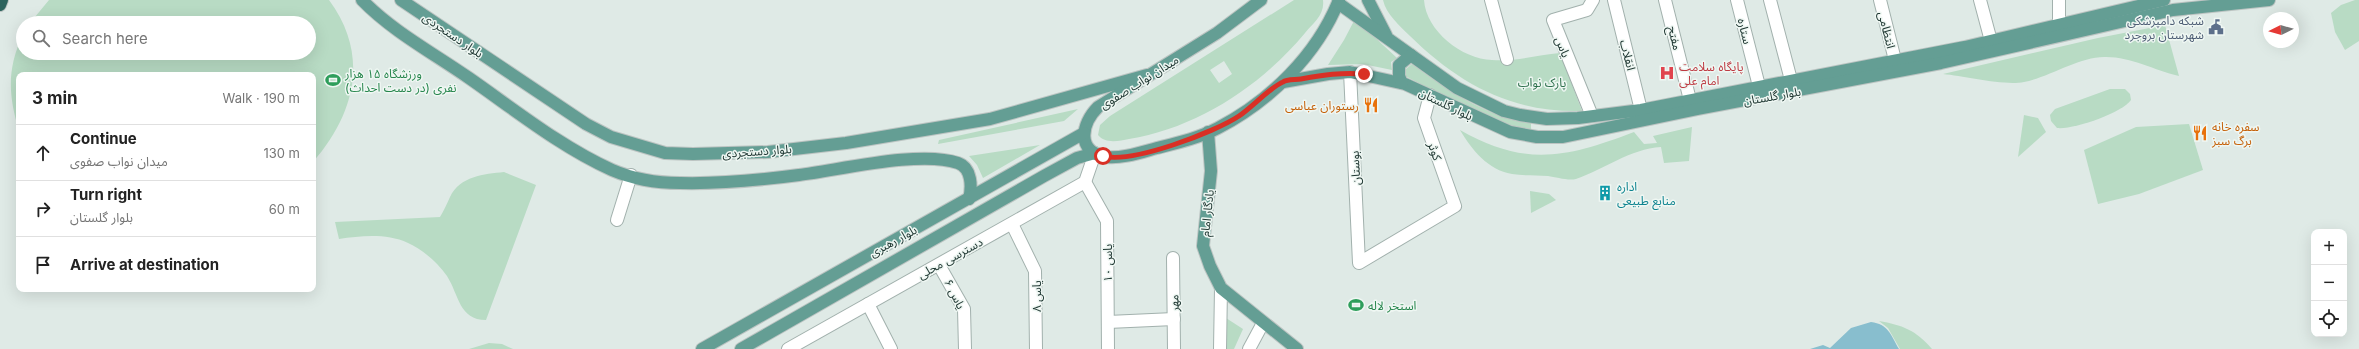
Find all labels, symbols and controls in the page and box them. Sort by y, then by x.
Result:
street label: بلوار دستجردی [420,9,486,61]
street label: انتظامی [1875,10,1899,50]
north arrow [2263,12,2299,48]
place label: شبکه دامپزشکی شهرستان بروجرد [2125,13,2204,42]
search box [16,16,316,60]
street label: ستاره [1735,16,1755,46]
public building icon: شبکه دامپزشکی شهرستان بروجرد [2207,18,2225,36]
street label: مفتح [1663,24,1685,52]
icon: search [30,27,52,49]
text: Search here [62,29,148,48]
street label: یاس [1552,34,1574,60]
street label: انقلاب [1617,38,1639,72]
street label: میدان نواب صفوی [1097,52,1181,112]
place label: پایگاه سلامت امام علی [1679,59,1744,90]
hospital icon: پایگاه سلامت امام علی [1658,64,1676,82]
route end [1355,65,1373,83]
place label: ورزشگاه ۱۵ هزار نفری (در دست احداث) [344,66,456,95]
sports icon: ورزشگاه ۱۵ هزار نفری (در دست احداث) [324,71,342,89]
park label: پارک نواب [1518,75,1566,91]
street label: بلوار گلستان [1742,84,1802,108]
street label: بلوار گلستان [1417,85,1475,123]
text: 3 min [32,88,78,108]
text: Walk · 190 m [223,90,300,106]
restaurant icon: رستوران عباسی [1362,96,1380,114]
place label: رستوران عباسی [1285,98,1359,113]
place label: سفره خانه برگ سبز [2211,119,2259,148]
restaurant icon: سفره خانه برگ سبز [2191,124,2209,142]
text: Continue [70,129,137,148]
street label: کوثر [1424,139,1446,163]
street label: بلوار دستجردی [722,141,792,161]
icon: ahead [32,142,54,164]
text: 130 m [263,145,300,161]
route start [1094,147,1112,165]
street label: بوستان [1347,150,1363,186]
text: میدان نواب صفوی [70,153,168,169]
place label: اداره منابع طبیعی [1617,179,1676,210]
building icon: اداره منابع طبیعی [1596,184,1614,202]
text: Turn right [70,185,142,204]
street label: یادگار امام [1197,189,1219,238]
icon: right [32,198,54,220]
text: 60 m [269,201,300,217]
text: بلوار گلستان [70,209,133,225]
street label: بلوار رهبری [867,222,919,260]
map controls [2311,229,2347,337]
button: + [2311,229,2347,265]
street label: دسترسی محلی [915,234,985,282]
street label: یاس ۱۰ [1100,244,1115,282]
icon: arrive [32,254,54,276]
text: Arrive at destination [70,255,219,274]
button: − [2311,265,2347,301]
street label: یاس ۶ [941,276,969,312]
street label: یاس ۸ [1029,280,1044,312]
street label: مهر [1166,294,1182,313]
sports icon: استخر لاله [1347,296,1365,314]
place label: استخر لاله [1368,298,1417,313]
button: locate [2311,301,2347,337]

